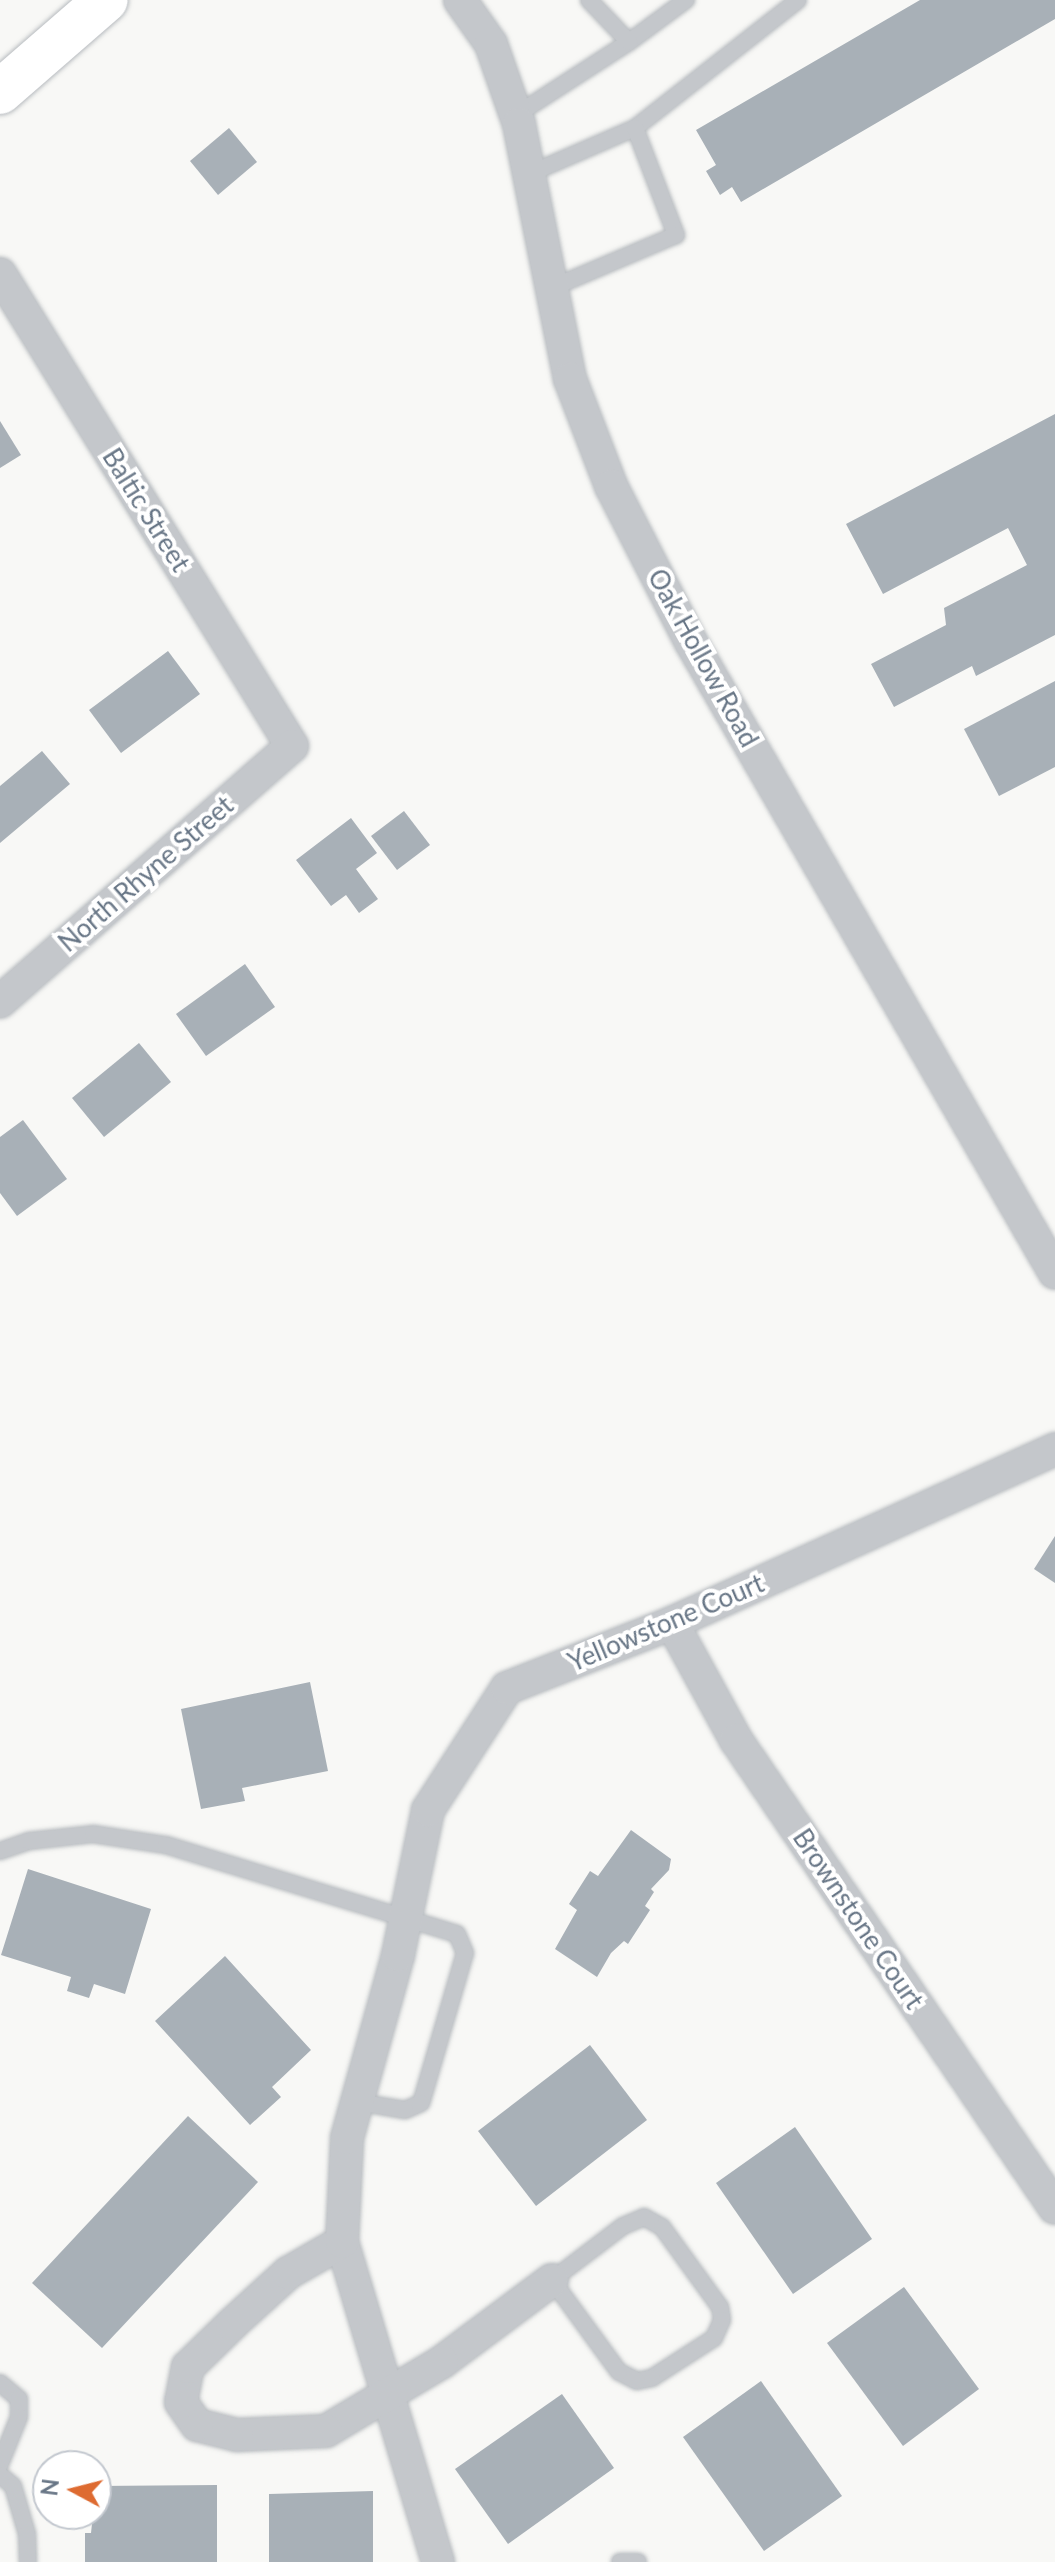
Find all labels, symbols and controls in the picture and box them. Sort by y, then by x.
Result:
street label: Baltic Street [96,443,196,577]
street label: Oak Hollow Road [641,563,765,753]
street label: North Rhyne Street [52,790,240,958]
street label: Yellowstone Court [563,1568,769,1678]
street label: Brownstone Court [786,1823,930,2015]
north arrow [32,2450,112,2530]
text: N [35,2477,64,2497]

